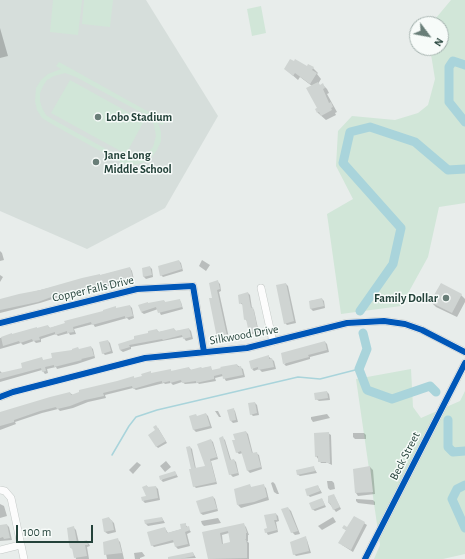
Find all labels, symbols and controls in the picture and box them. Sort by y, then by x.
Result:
north arrow [409,16,449,56]
text: N [432,36,445,48]
place label: Lobo Stadium [106,110,172,124]
marker: Lobo Stadium [93,112,103,122]
place label: Jane Long Middle School [104,148,172,176]
marker: Jane Long Middle School [91,157,101,167]
street label: Copper Falls Drive [51,273,135,305]
place label: Family Dollar [374,291,438,305]
marker: Family Dollar [441,293,451,303]
street label: Silkwood Drive [208,322,280,348]
street label: Beck Street [387,429,423,483]
scale bar [18,517,95,543]
text: 100 m [23,526,51,538]

